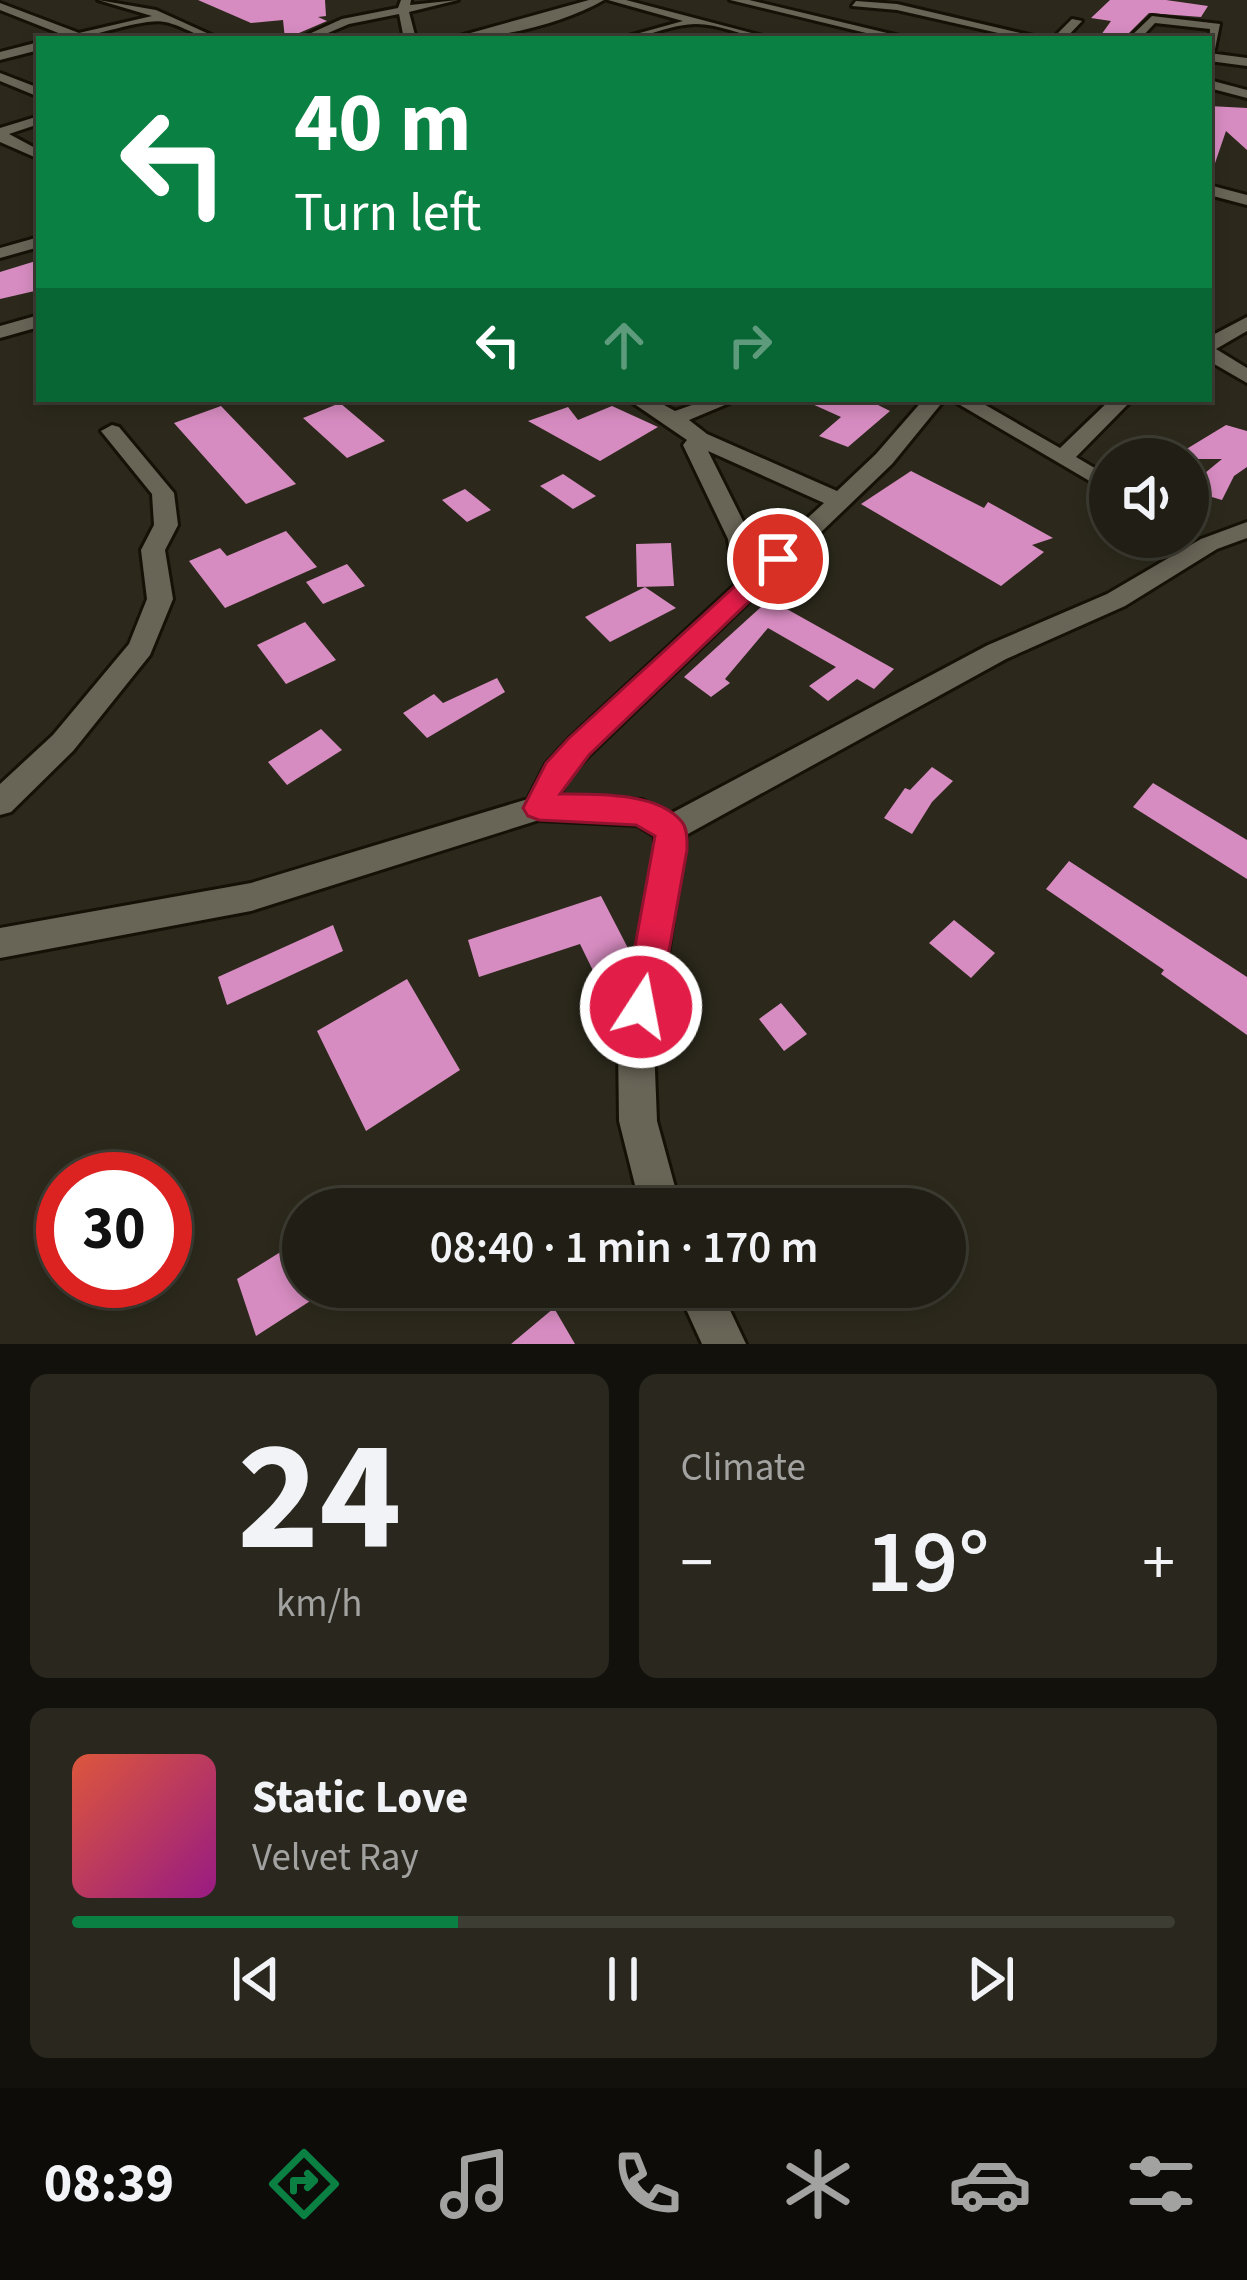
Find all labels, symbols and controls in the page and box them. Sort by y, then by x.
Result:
text: 40 m [294,64,472,184]
icon: left [96,84,252,240]
text: Turn left [294,175,481,252]
icon: left [465,312,531,378]
icon: ahead [591,312,657,378]
icon: right [717,312,783,378]
map controls [1089,438,1209,558]
button: sound [1089,438,1209,558]
pin [727,508,829,610]
icon: arrive [745,526,811,592]
position arrow [578,944,704,1070]
speed limit sign: 30 [36,1152,192,1308]
text: 08:40 · 1 min · 170 m [430,1216,818,1280]
text: 24 [237,1387,402,1609]
text: Climate [681,1440,806,1496]
text: 19° [866,1499,990,1627]
text: − [681,1516,713,1610]
text: + [1142,1516,1175,1610]
text: km/h [276,1576,363,1632]
text: Static Love [252,1766,468,1830]
text: Velvet Ray [252,1830,419,1886]
icon: previous [223,1946,289,2012]
icon: pause [590,1946,656,2012]
icon: next [958,1946,1024,2012]
icon: directions [262,2142,346,2226]
icon: music [433,2142,517,2226]
icon: phone [605,2142,689,2226]
icon: climate [776,2142,860,2226]
icon: car [948,2142,1032,2226]
icon: filters [1119,2142,1203,2226]
text: 08:39 [44,2146,174,2223]

